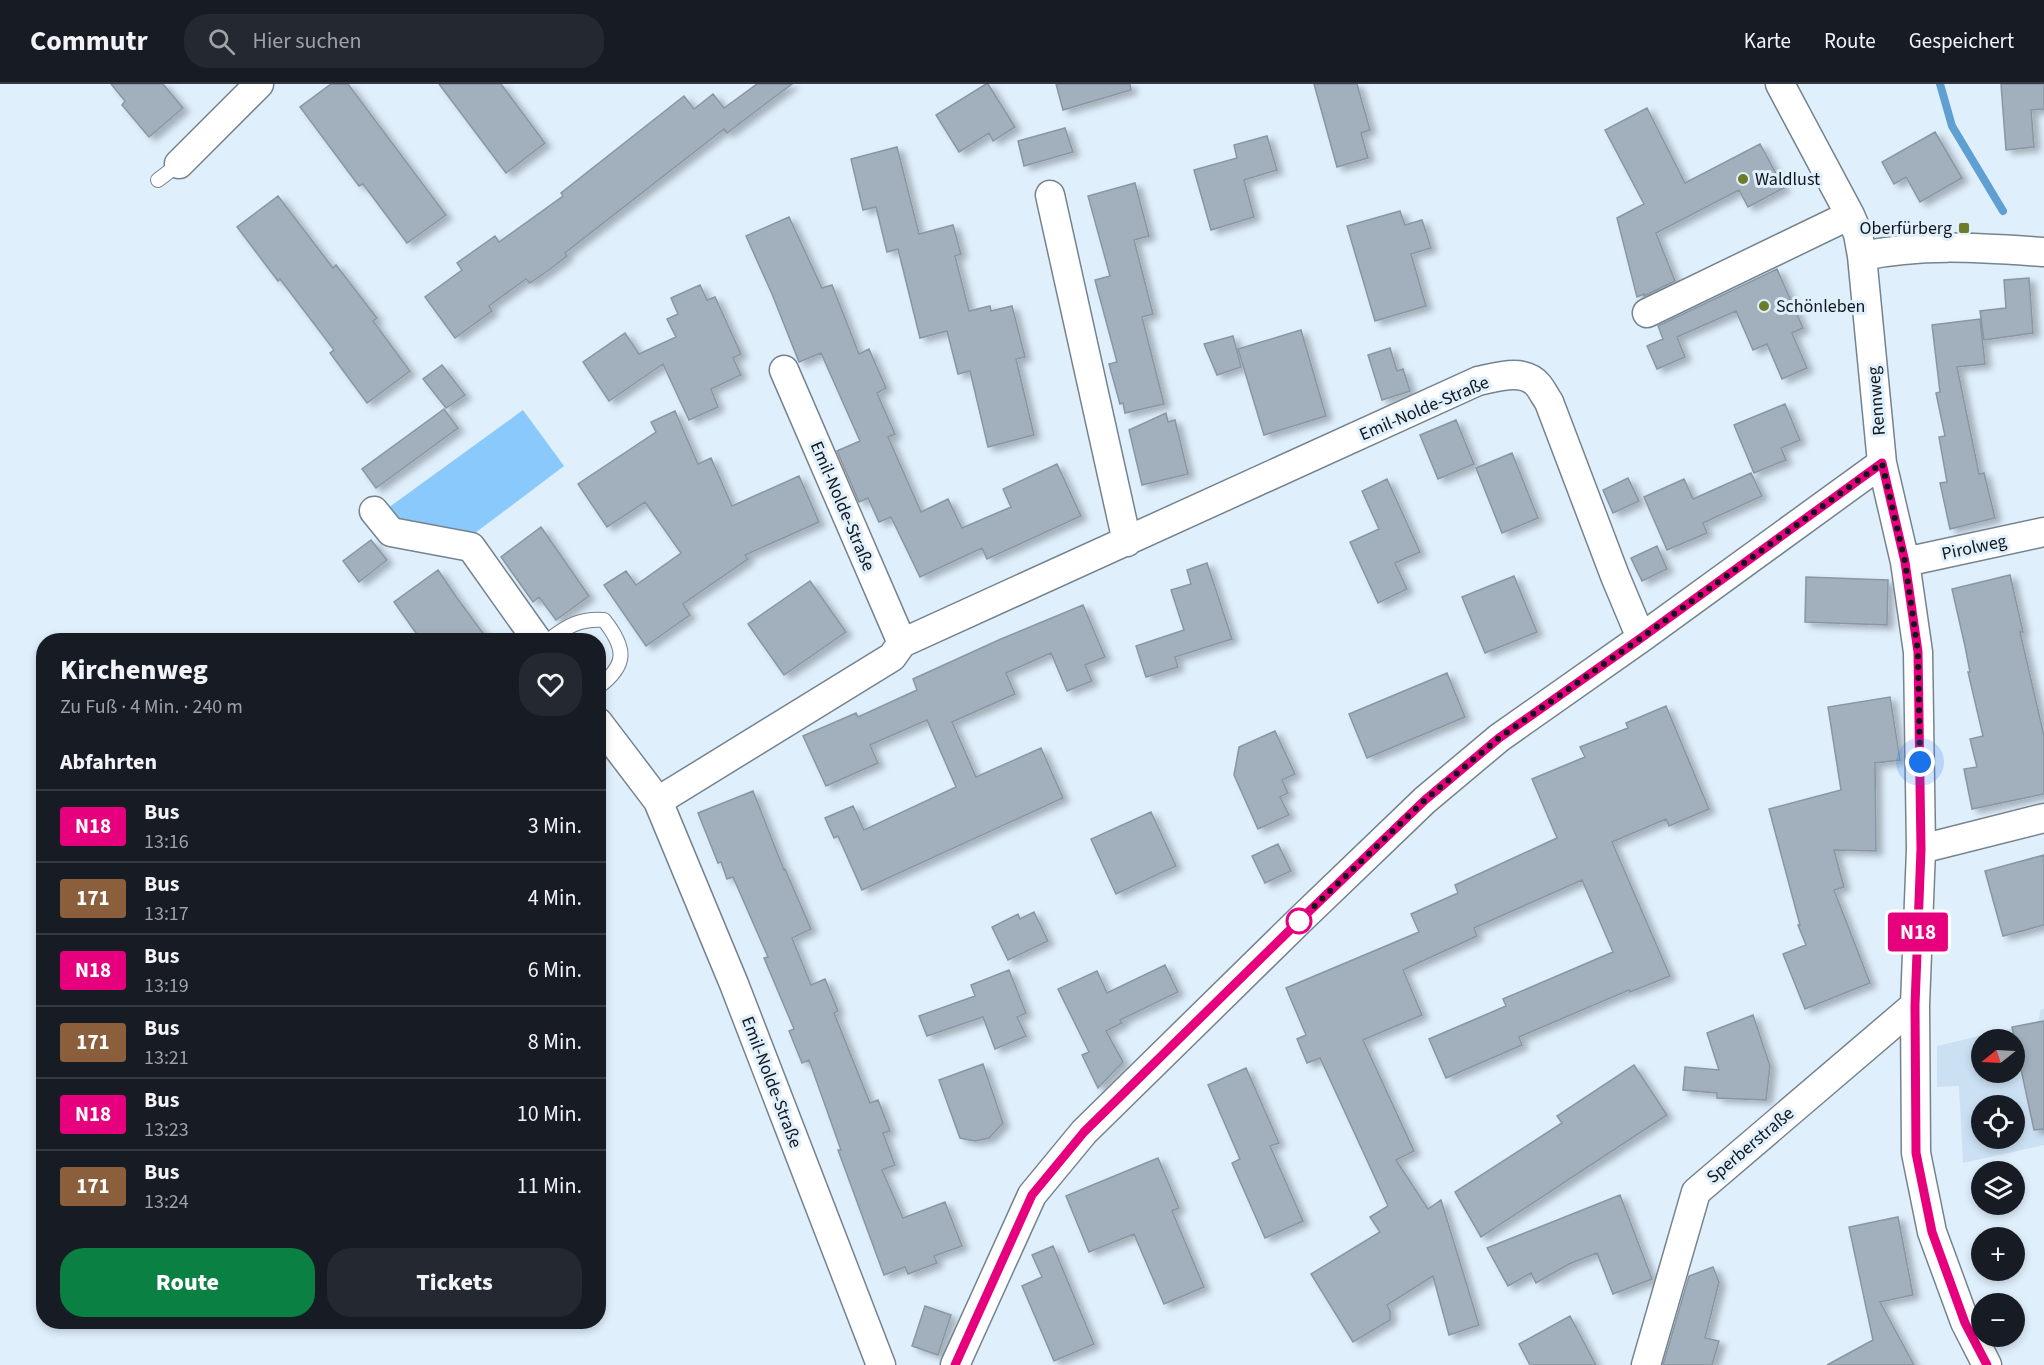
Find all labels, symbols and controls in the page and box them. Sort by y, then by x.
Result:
search box [184,14,604,68]
text: Commutr [30,21,148,61]
icon: search [205,25,238,58]
text: Hier suchen [253,25,361,57]
text: Karte [1744,26,1791,56]
text: Route [1824,26,1876,56]
text: Gespeichert [1909,26,2014,56]
place label: Waldlust [1755,167,1820,192]
marker: Waldlust [1736,172,1750,186]
place label: Oberfürberg [1860,216,1952,241]
marker: Oberfürberg [1957,221,1971,235]
place label: Schönleben [1776,294,1865,319]
marker: Schönleben [1757,299,1771,313]
street label: Rennweg [1861,365,1892,437]
street label: Emil-Nolde-Straße [1355,370,1493,447]
street label: Emil-Nolde-Straße [804,437,881,575]
street label: Pirolweg [1939,528,2009,567]
text: Kirchenweg [60,650,208,690]
button: heart [519,653,582,716]
text: Zu Fuß · 4 Min. · 240 m [60,693,243,721]
text: Abfahrten [60,746,157,778]
your location [1905,747,1935,777]
text: Bus [144,796,180,828]
text: 3 Min. [528,810,582,842]
text: N18 [75,811,111,841]
text: 13:16 [144,828,189,856]
text: Bus [144,868,180,900]
text: 4 Min. [528,882,582,914]
text: 171 [76,883,110,913]
text: 13:17 [144,900,189,928]
unlabelled marker [1286,908,1312,934]
line badge: N18 [1884,912,1952,952]
text: N18 [1900,917,1936,947]
text: Bus [144,940,180,972]
text: 6 Min. [528,954,582,986]
text: N18 [75,955,111,985]
text: 13:19 [144,972,189,1000]
text: Bus [144,1012,180,1044]
street label: Emil-Nolde-Straße [735,1013,808,1152]
text: 8 Min. [528,1026,582,1058]
text: 171 [76,1027,110,1057]
north arrow [1971,1029,2025,1083]
map controls [1971,1029,2025,1347]
text: 13:21 [144,1044,189,1072]
text: Bus [144,1084,180,1116]
button: locate [1971,1095,2025,1149]
text: 10 Min. [517,1098,582,1130]
text: N18 [75,1099,111,1129]
street label: Sperberstraße [1701,1101,1800,1189]
text: 13:23 [144,1116,189,1144]
text: Bus [144,1156,180,1188]
button: layers [1971,1161,2025,1215]
text: 11 Min. [517,1170,582,1202]
text: 171 [76,1171,110,1201]
text: 13:24 [144,1188,189,1216]
button: + [1971,1227,2025,1281]
button: Route [60,1248,315,1317]
button: Tickets [327,1248,582,1317]
button: − [1971,1293,2025,1347]

